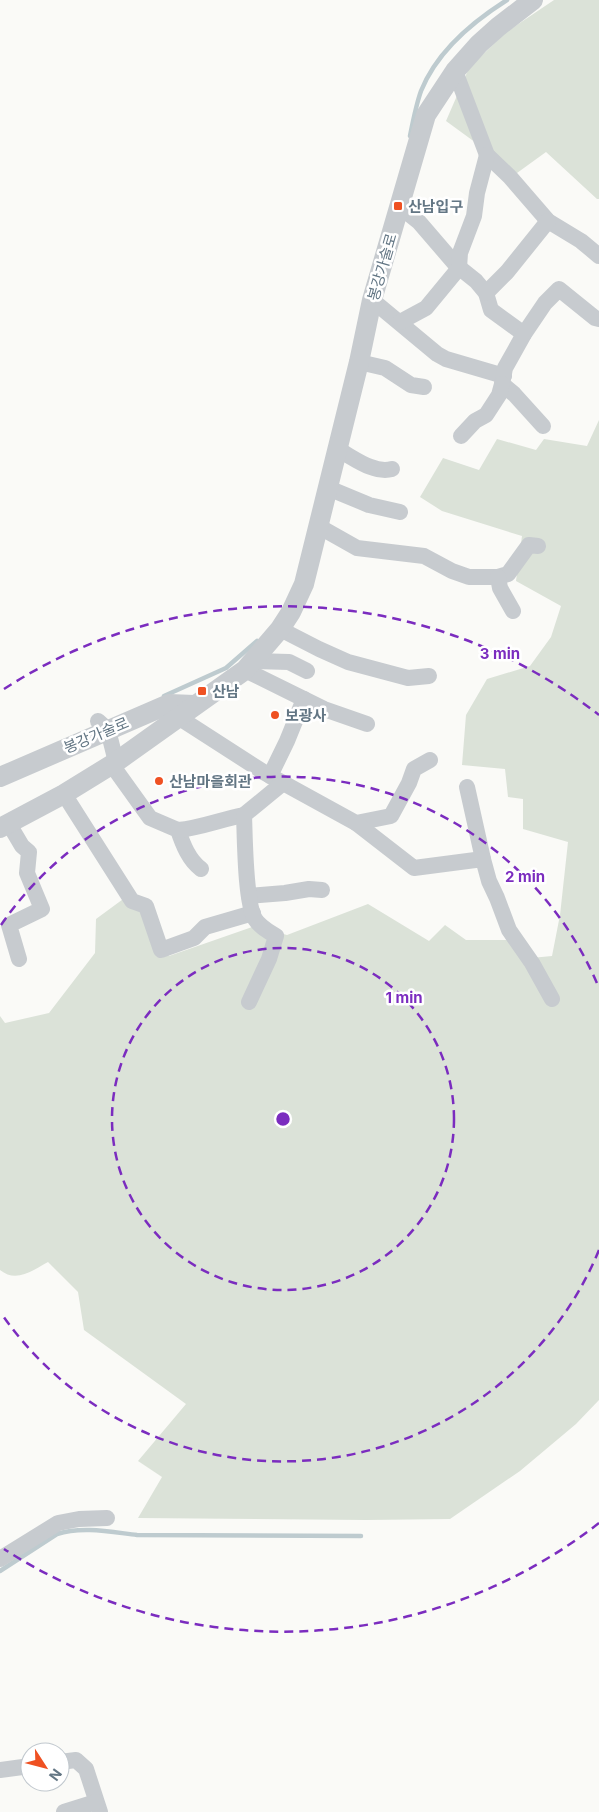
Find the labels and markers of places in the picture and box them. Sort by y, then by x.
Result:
place label: 산남입구 [408,197,463,216]
marker: 산남입구 [392,200,404,212]
place label: 산남 [212,682,240,701]
marker: 산남 [196,685,208,697]
place label: 보광사 [285,706,327,725]
marker: 보광사 [269,709,281,721]
place label: 산남마을회관 [169,772,252,791]
marker: 산남마을회관 [153,775,165,787]
centre of rings [274,1110,292,1128]

